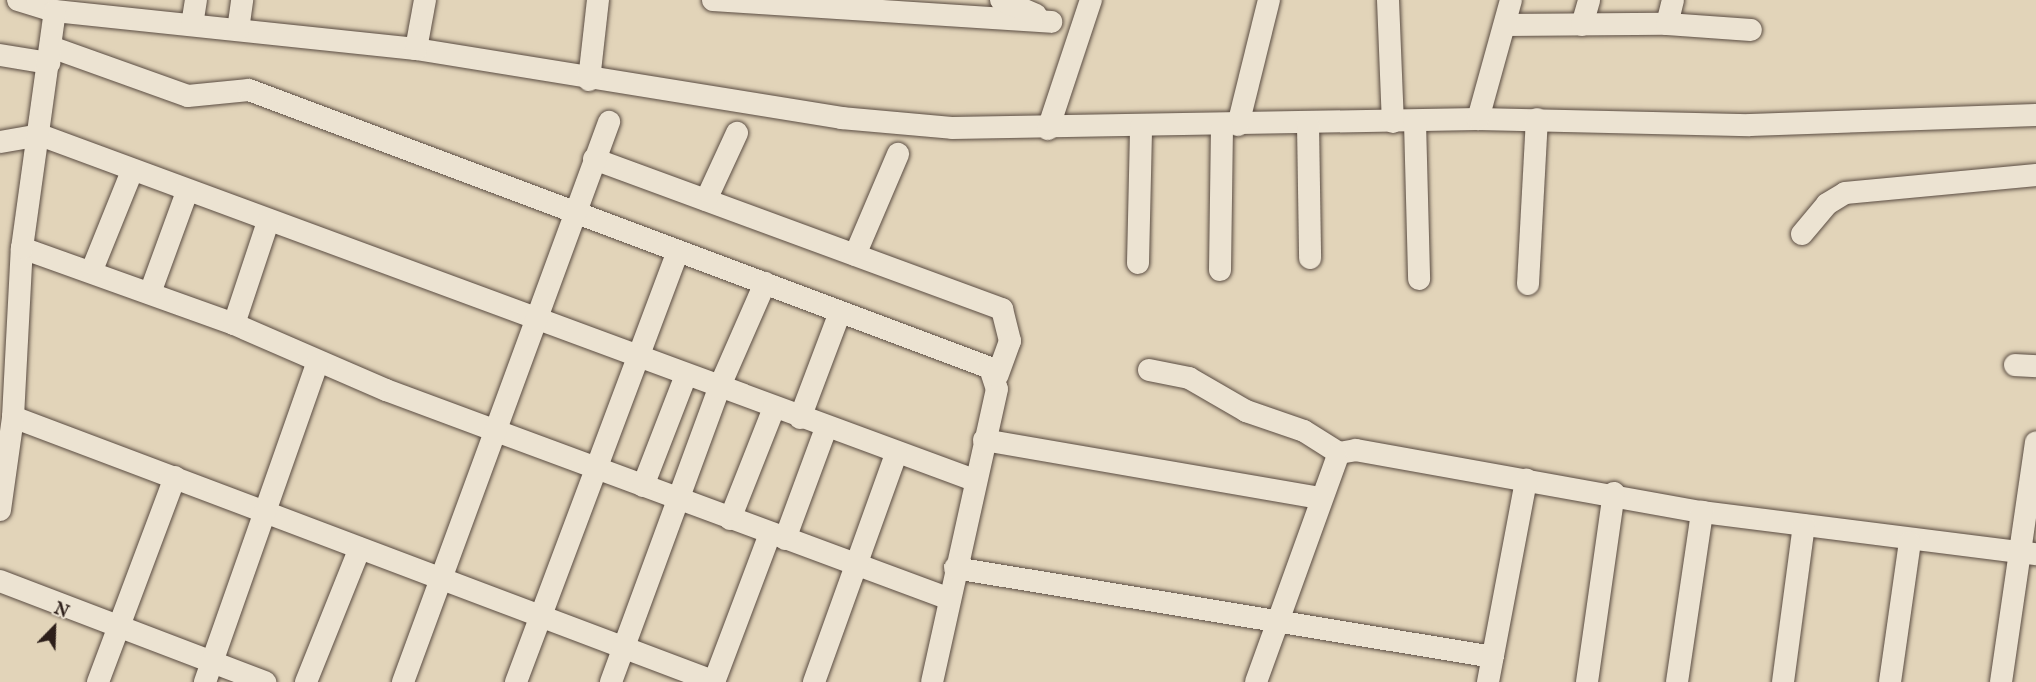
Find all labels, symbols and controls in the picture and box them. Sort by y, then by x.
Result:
north arrow [24,598,84,658]
text: N [51,600,71,623]

